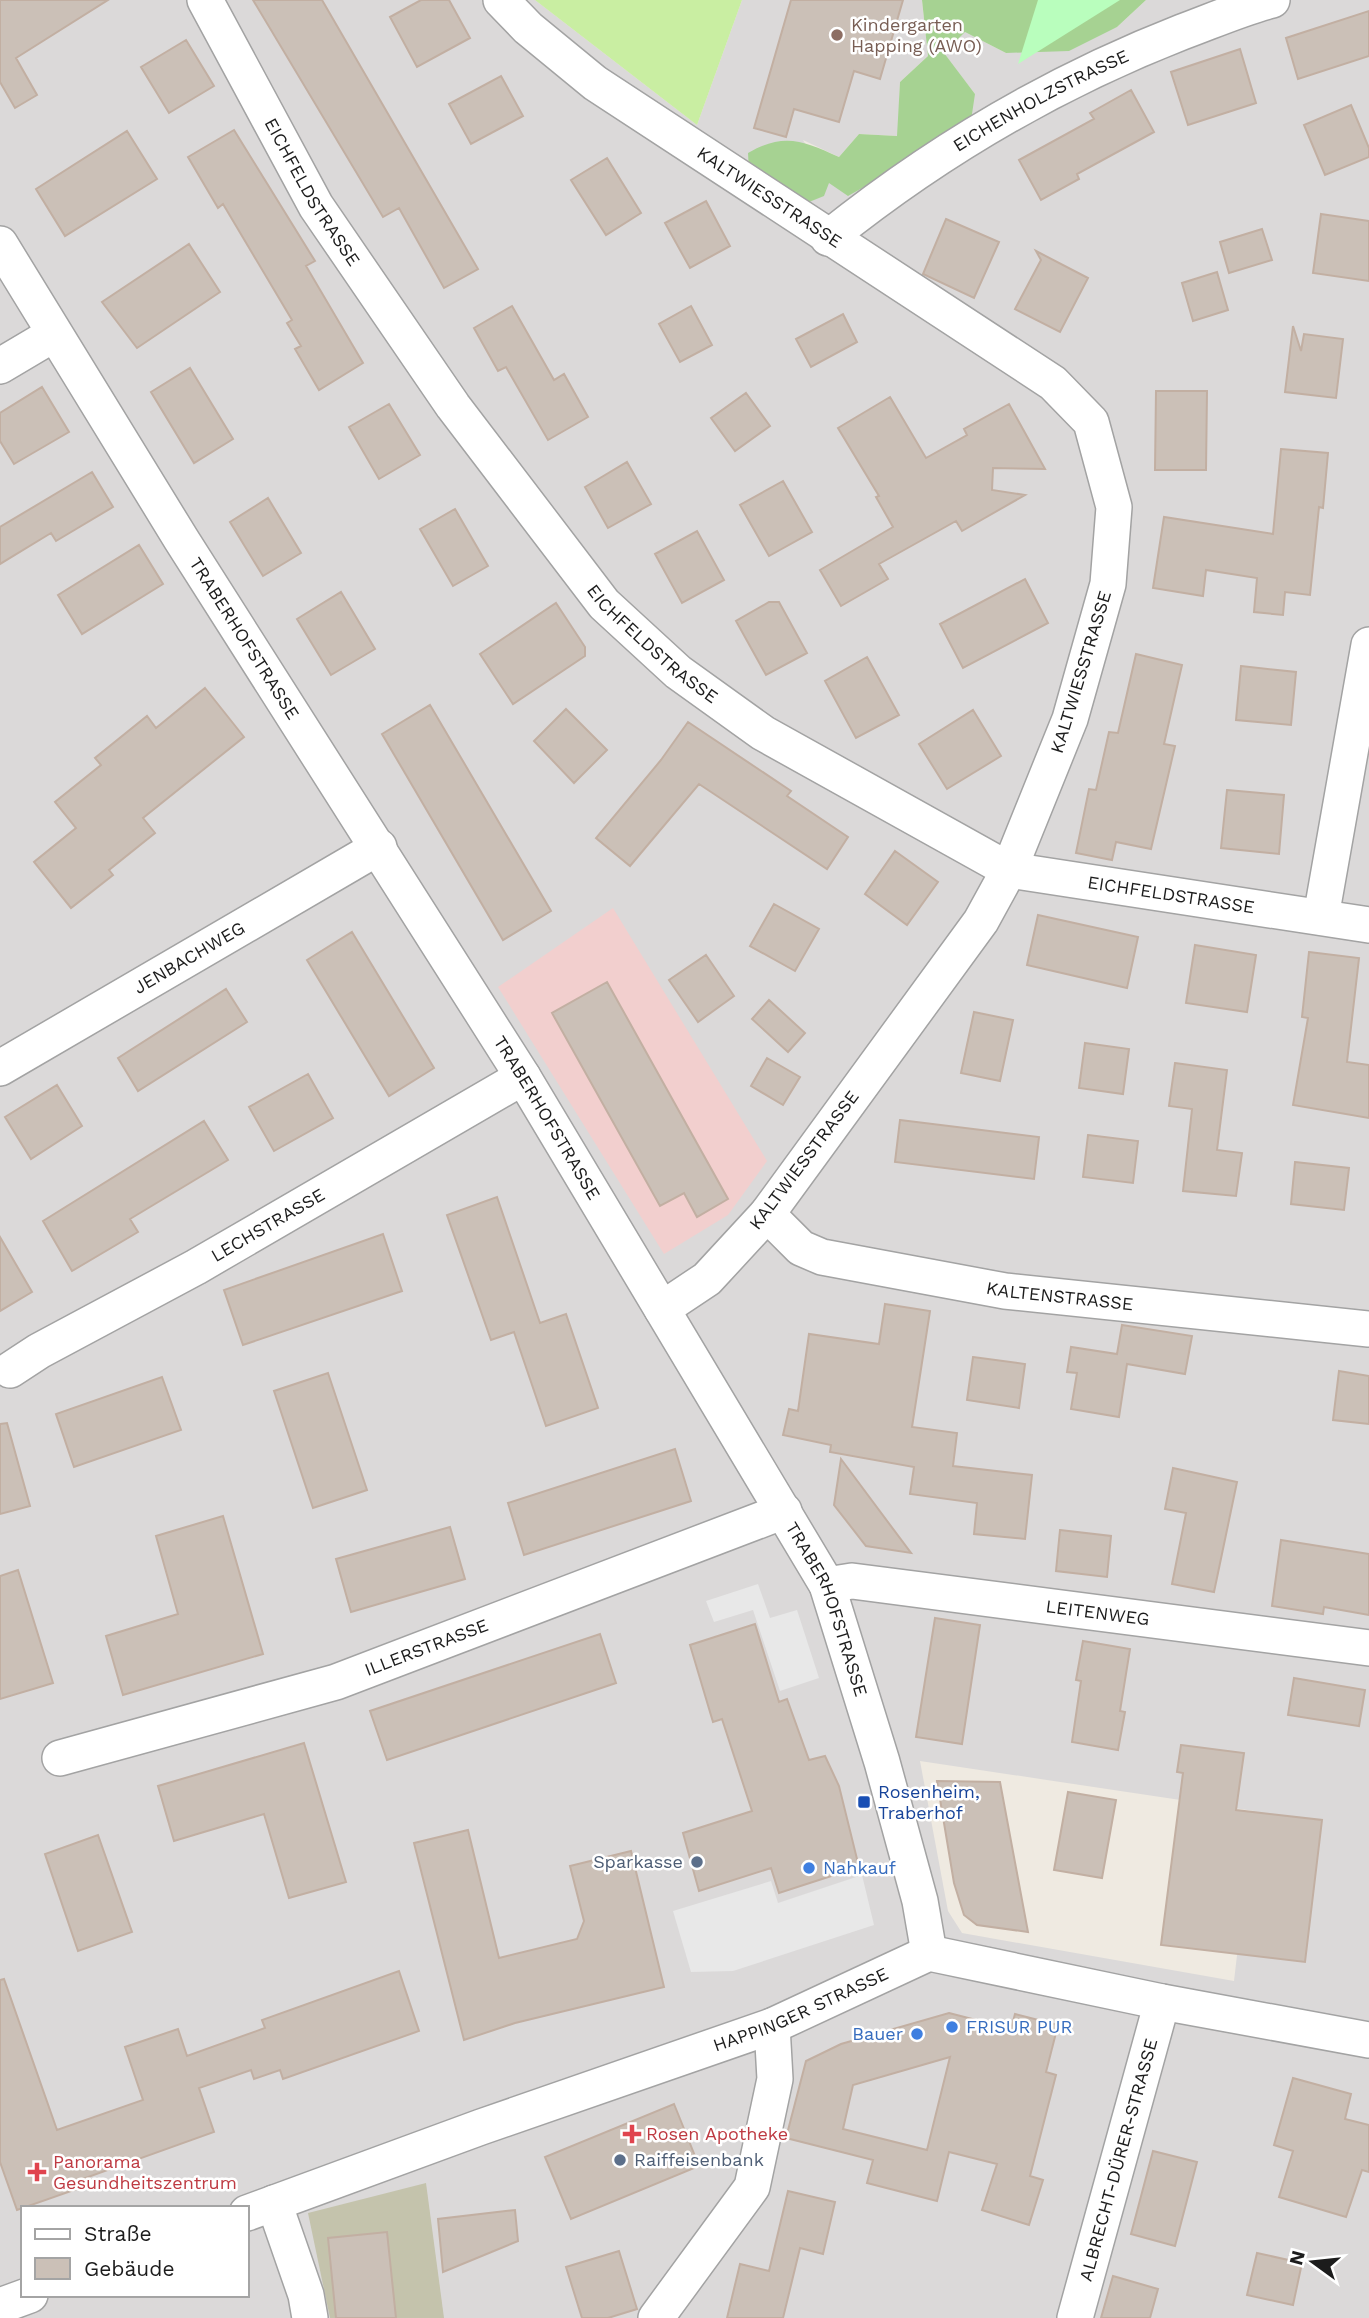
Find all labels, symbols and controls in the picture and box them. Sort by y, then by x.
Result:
place label: Kindergarten Happing (AWO) [851,14,982,56]
marker: Kindergarten Happing (AWO) [829,27,845,43]
street label: EICHENHOLZSTRASSE [949,45,1132,156]
street label: EICHFELDSTRASSE [261,114,365,270]
street label: KALTWIESSTRASSE [693,142,846,252]
street label: TRABERHOFSTRASSE [185,553,304,723]
street label: EICHFELDSTRASSE [583,580,722,707]
street label: KALTWIESSTRASSE [1046,588,1115,756]
street label: EICHFELDSTRASSE [1086,871,1256,917]
street label: JENBACHWEG [130,917,248,998]
street label: TRABERHOFSTRASSE [490,1032,605,1203]
street label: KALTWIESSTRASSE [744,1086,863,1233]
street label: LECHSTRASSE [207,1184,328,1266]
street label: KALTENSTRASSE [984,1277,1134,1314]
street label: TRABERHOFSTRASSE [782,1518,872,1699]
street label: LEITENWEG [1044,1595,1151,1629]
street label: ILLERSTRASSE [361,1614,491,1680]
place label: Rosenheim, Traberhof [878,1781,980,1823]
marker: Rosenheim, Traberhof [856,1794,872,1810]
place label: Sparkasse [593,1851,683,1872]
marker: Sparkasse [689,1854,705,1870]
place label: Nahkauf [823,1857,896,1878]
marker: Nahkauf [801,1860,817,1876]
street label: HAPPINGER STRASSE [710,1963,891,2056]
place label: FRISUR PUR [966,2016,1072,2037]
marker: FRISUR PUR [944,2019,960,2035]
place label: Bauer [852,2023,903,2044]
marker: Bauer [909,2026,925,2042]
street label: ALBRECHT-DÜRER-STRASSE [1075,2036,1161,2284]
place label: Rosen Apotheke [646,2123,788,2144]
marker: Rosen Apotheke [624,2126,640,2142]
place label: Raiffeisenbank [634,2149,764,2170]
place label: Panorama Gesundheitszentrum [53,2151,237,2193]
marker: Raiffeisenbank [612,2152,628,2168]
marker: Panorama Gesundheitszentrum [27,2162,47,2182]
legend [21,2206,248,2297]
text: Straße [84,2221,152,2246]
north arrow [1278,2227,1348,2297]
text: N [1284,2248,1310,2268]
text: Gebäude [84,2256,175,2281]

